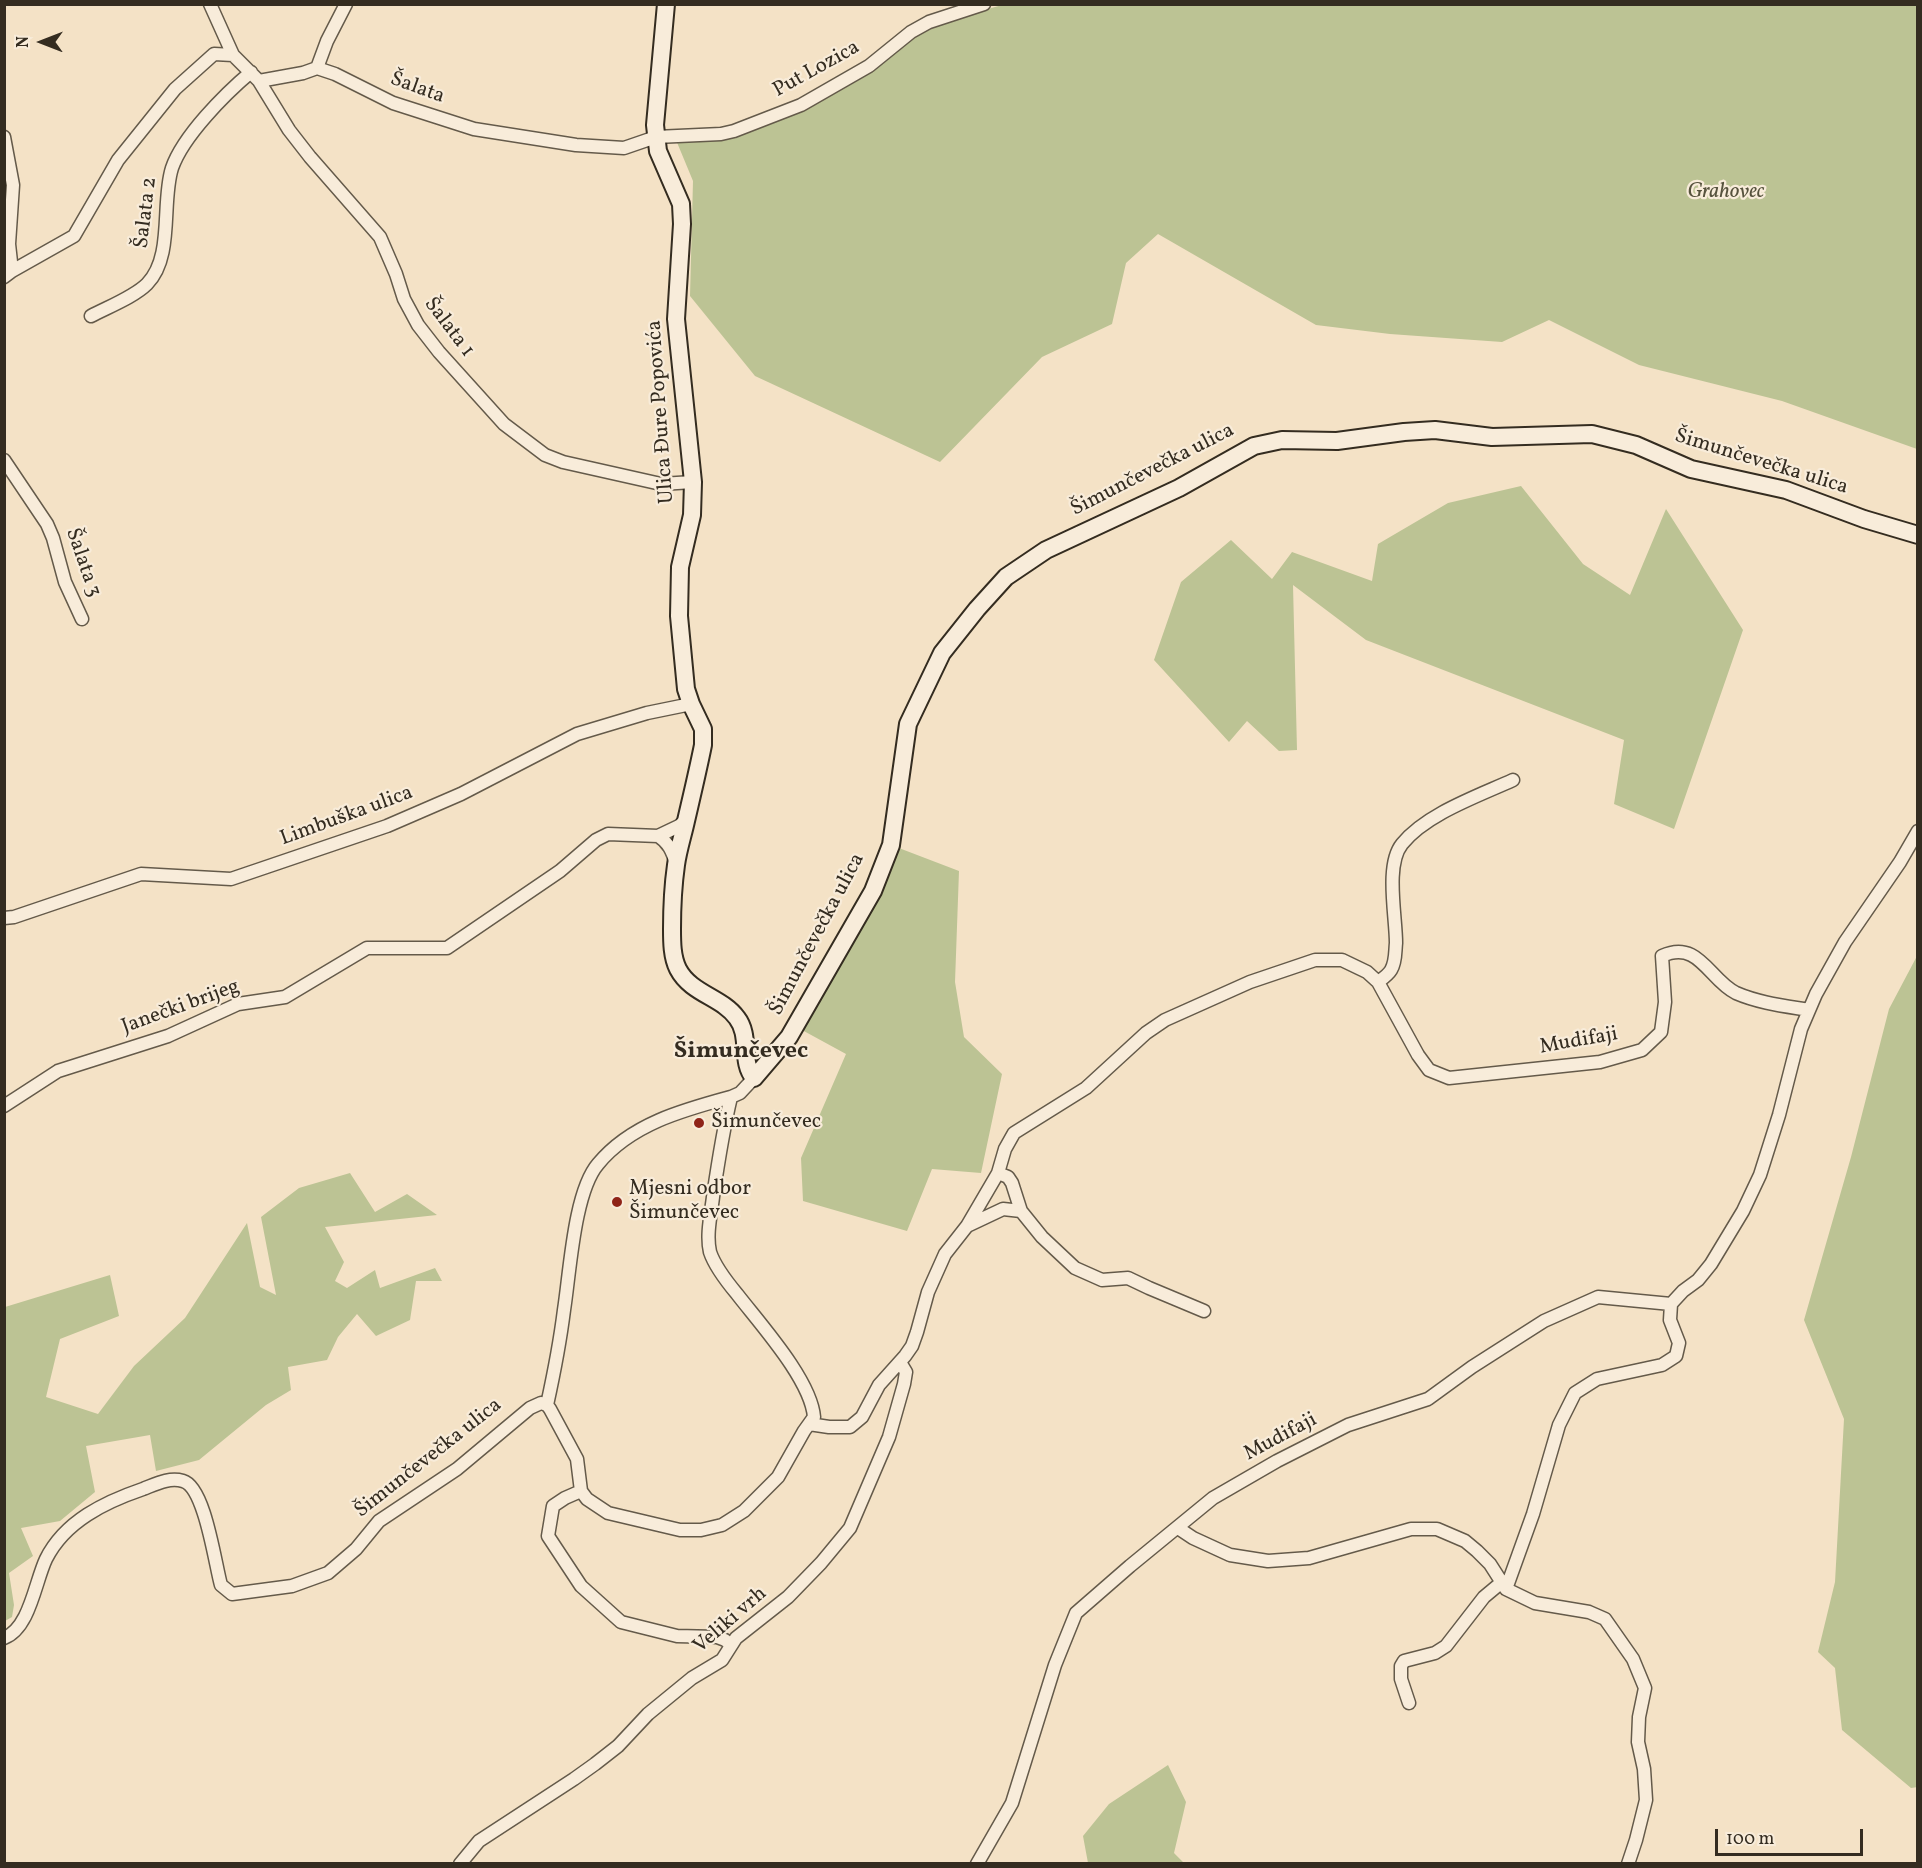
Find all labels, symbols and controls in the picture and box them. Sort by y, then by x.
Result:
north arrow [12,12,72,72]
text: N [13,36,35,48]
street label: Put Lozica [769,36,865,104]
street label: Šalata [386,68,448,110]
street label: Šalata 2 [130,176,164,250]
park label: Grahovec [1688,180,1764,206]
street label: Šalata 1 [417,293,479,363]
street label: Ulica Đure Popovića [643,319,681,505]
street label: Šimunčevečka ulica [1067,419,1239,523]
street label: Šimunčevečka ulica [1671,425,1851,501]
street label: Šalata 3 [58,525,106,601]
street label: Limbuška ulica [277,781,417,853]
street label: Šimunčevečka ulica [765,850,871,1020]
street label: Janečki brijeg [119,975,243,1041]
street label: Mudifaji [1538,1023,1620,1061]
district label: Šimunčevec [674,1039,808,1067]
place label: Šimunčevec [711,1110,821,1136]
marker: Šimunčevec [692,1116,706,1130]
place label: Mjesni odbor Šimunčevec [629,1177,751,1227]
marker: Mjesni odbor Šimunčevec [610,1195,624,1209]
street label: Šimunčevečka ulica [350,1394,508,1524]
street label: Mudifaji [1240,1408,1322,1468]
street label: Veliki vrh [689,1582,773,1660]
scale bar [1718,1817,1866,1855]
text: 100 m [1726,1827,1775,1852]

